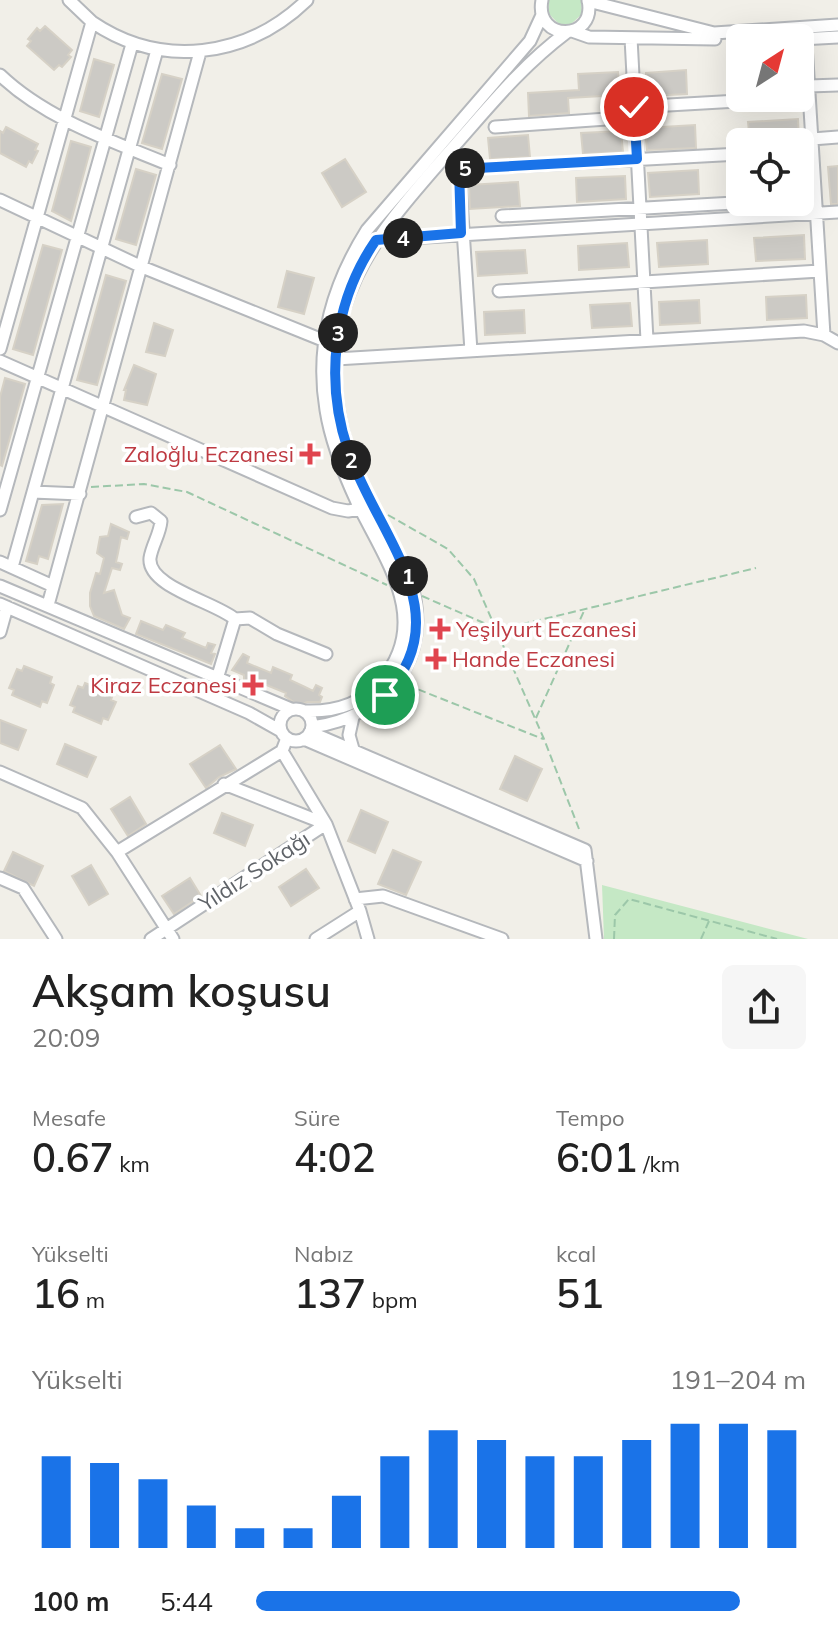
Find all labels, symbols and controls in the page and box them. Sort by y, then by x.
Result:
north arrow [726,24,814,112]
map controls [726,24,814,216]
pin [600,73,668,141]
icon: check [612,85,656,129]
button: locate [726,128,814,216]
pin: 5 [445,148,485,188]
text: 5 [458,154,472,182]
pin: 4 [383,218,423,258]
text: 4 [396,224,410,252]
pin: 3 [318,313,358,353]
text: 3 [331,319,345,347]
place label: Zaloğlu Eczanesi [124,440,294,468]
pin: 2 [331,440,371,480]
marker: Zaloğlu Eczanesi [301,445,319,463]
text: 2 [344,446,358,474]
pin: 1 [388,556,428,596]
text: 1 [401,562,415,590]
place label: Yeşilyurt Eczanesi [455,615,637,643]
marker: Yeşilyurt Eczanesi [431,620,449,638]
place label: Hande Eczanesi [452,645,615,673]
marker: Hande Eczanesi [427,650,445,668]
pin [351,661,419,729]
place label: Kiraz Eczanesi [90,671,237,699]
icon: arrive [363,673,407,717]
marker: Kiraz Eczanesi [244,676,262,694]
street label: Yıldız Sokağı [192,825,315,918]
text: Akşam koşusu [32,963,331,1018]
button: share [722,965,806,1049]
text: 20:09 [32,1021,100,1054]
text: Mesafe [32,1104,106,1132]
text: Süre [294,1104,340,1132]
text: Tempo [556,1104,625,1132]
text: 0.67 [32,1132,113,1182]
text: 4:02 [294,1132,375,1182]
text: 6:01 [556,1132,637,1182]
text: km [113,1150,150,1178]
text: /km [637,1150,680,1178]
text: Yükselti [32,1240,109,1268]
text: Nabız [294,1240,354,1268]
text: kcal [556,1240,596,1268]
text: 16 [32,1268,80,1318]
text: 137 [294,1268,366,1318]
text: 51 [556,1268,604,1318]
text: m [80,1286,105,1314]
text: bpm [366,1286,417,1314]
text: Yükselti [32,1363,123,1396]
text: 191–204 m [670,1363,806,1396]
text: 100 m [32,1585,109,1618]
text: 5:44 [160,1585,213,1618]

